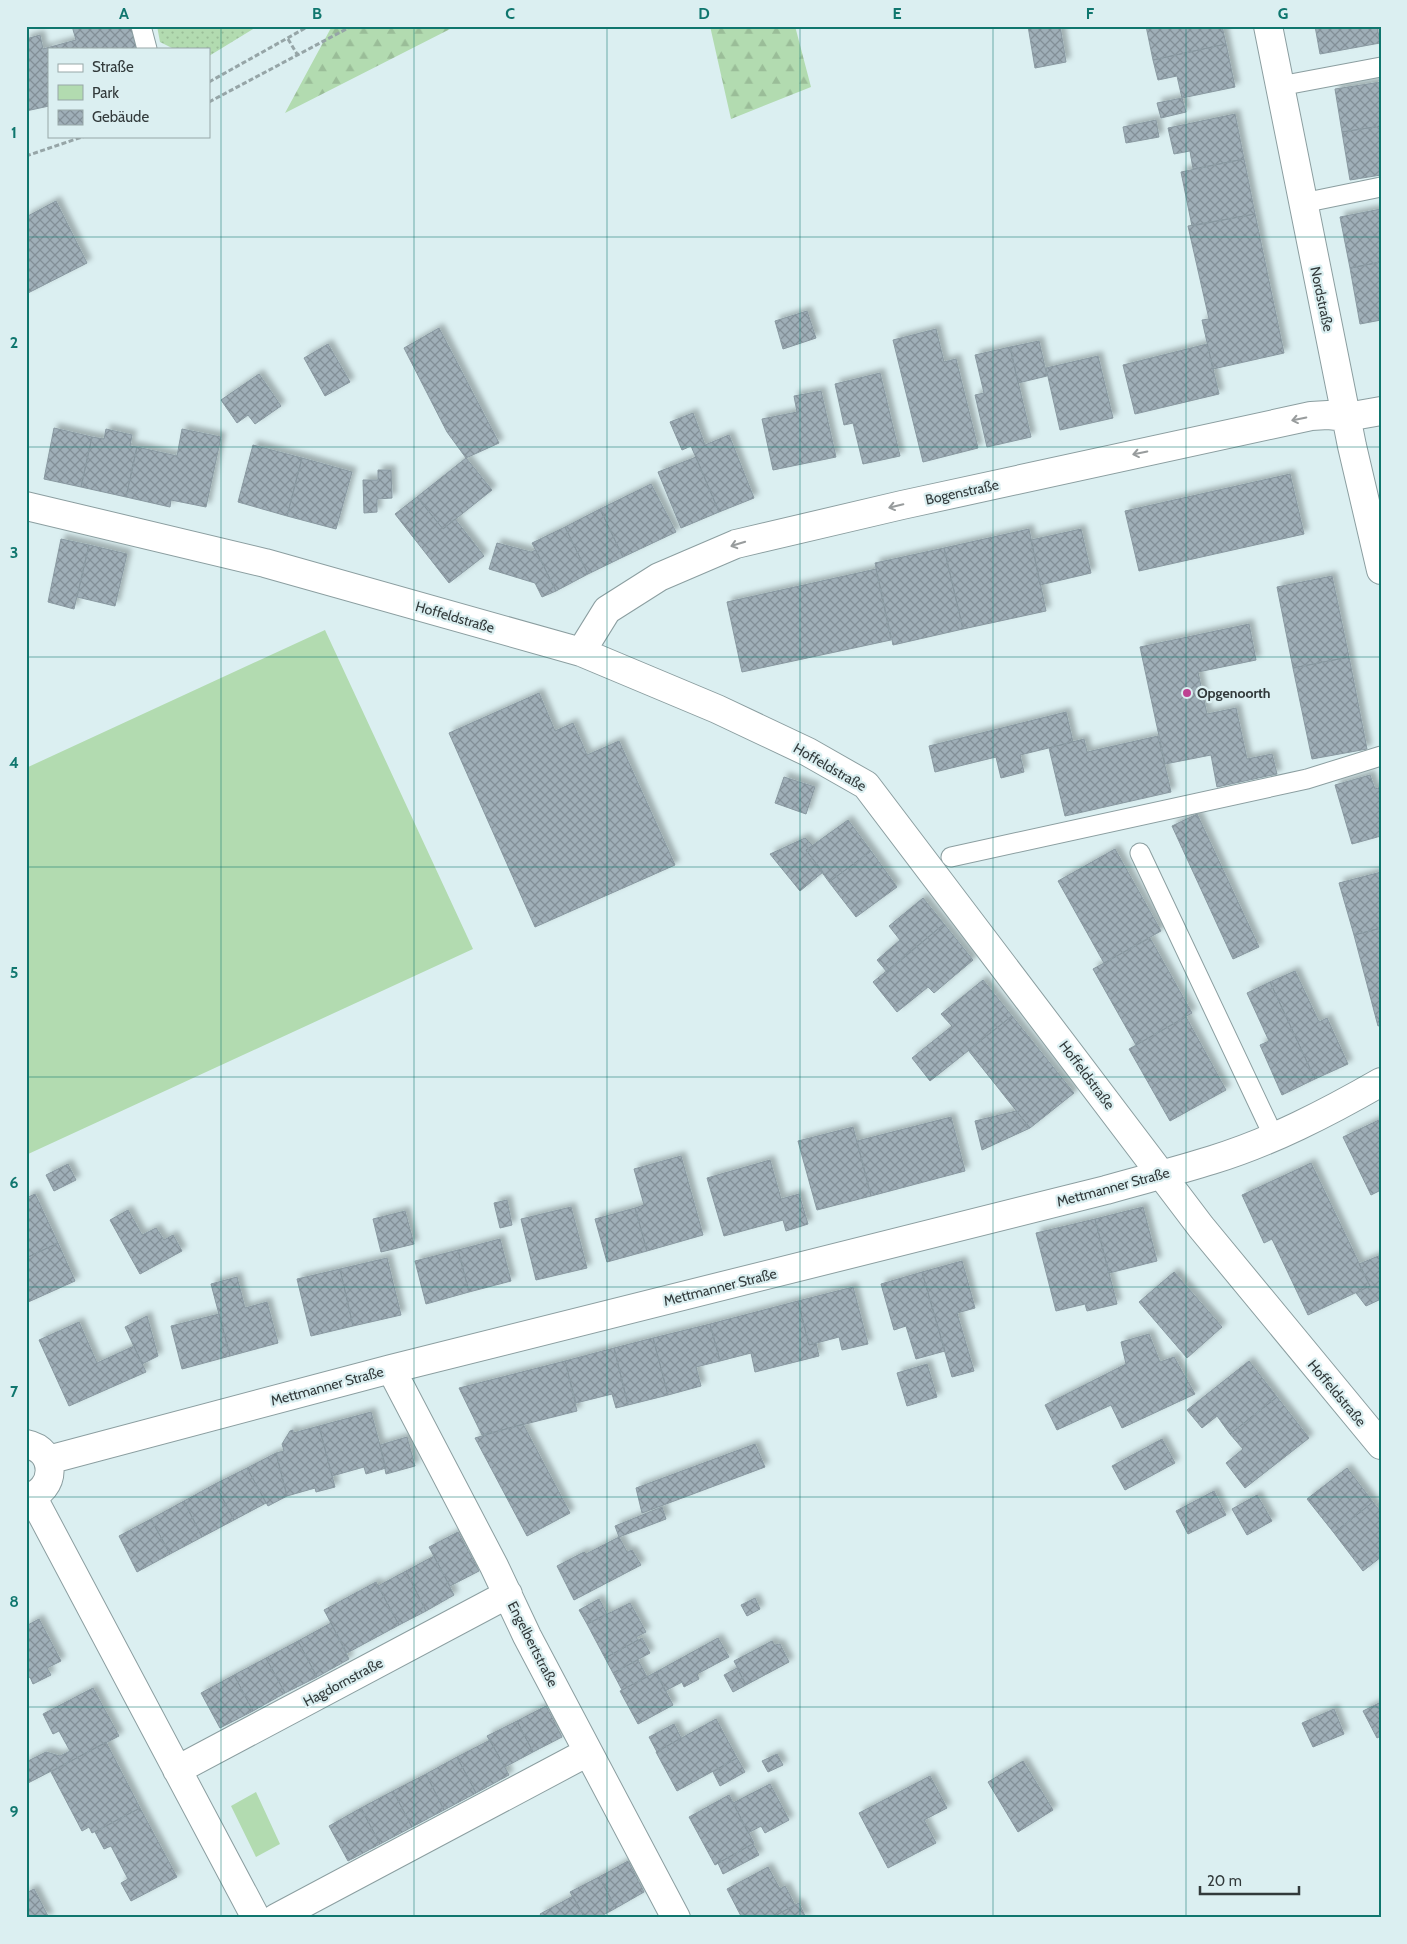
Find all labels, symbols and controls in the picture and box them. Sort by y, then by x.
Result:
text: A [119,4,129,23]
text: B [312,4,322,23]
text: C [505,4,515,23]
text: D [698,4,710,23]
text: E [892,4,902,23]
text: F [1086,4,1095,23]
text: G [1278,4,1288,23]
legend [48,48,210,138]
text: Straße [92,58,134,76]
text: Park [92,84,119,102]
text: Gebäude [92,108,149,126]
text: 1 [11,123,17,142]
street label: Nordstraße [1306,265,1338,333]
text: 2 [10,333,18,352]
one-way arrow [1291,414,1307,424]
one-way arrow [1132,449,1148,458]
street label: Bogenstraße [924,475,1000,509]
one-way arrow [888,502,904,511]
one-way arrow [730,540,746,550]
text: 3 [10,543,18,562]
street label: Hoffeldstraße [413,597,497,637]
place label: Opgenoorth [1197,684,1271,702]
marker: Opgenoorth [1181,687,1193,699]
street label: Hoffeldstraße [790,739,870,795]
text: 4 [9,753,19,772]
text: 5 [10,963,18,982]
street label: Hoffeldstraße [1055,1037,1119,1113]
street label: Mettmanner Straße [1055,1163,1171,1211]
text: 6 [10,1173,19,1192]
street label: Mettmanner Straße [661,1264,779,1310]
street label: Hoffeldstraße [1304,1356,1370,1430]
street label: Mettmanner Straße [269,1362,385,1410]
text: 7 [10,1382,19,1401]
text: 8 [9,1592,19,1611]
street label: Engelbertstraße [504,1598,562,1690]
street label: Hagdornstraße [300,1653,386,1711]
text: 9 [10,1802,19,1821]
scale bar [1200,1864,1298,1896]
text: 20 m [1207,1872,1242,1890]

